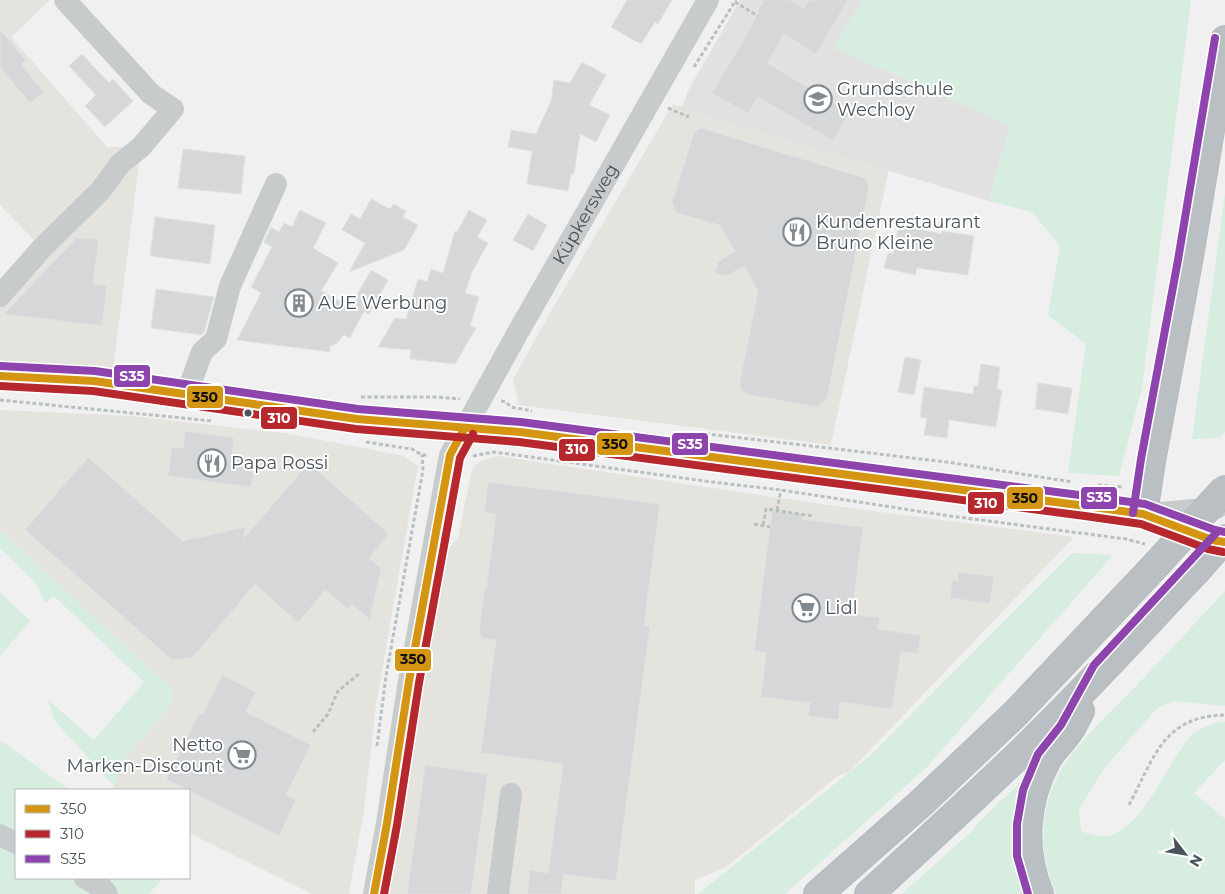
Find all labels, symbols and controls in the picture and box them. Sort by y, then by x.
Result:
place label: Grundschule Wechloy [837,78,953,121]
school or university icon: Grundschule Wechloy [803,84,833,114]
street label: Küpkersweg [548,160,623,268]
place label: Kundenrestaurant Bruno Kleine [816,211,981,254]
restaurant icon: Kundenrestaurant Bruno Kleine [782,217,812,247]
building icon: AUE Werbung [284,288,314,318]
place label: AUE Werbung [318,292,447,314]
line badge: S35 [113,364,151,388]
text: S35 [119,367,145,385]
line badge: 350 [186,385,224,409]
text: 350 [191,388,218,406]
line badge: 310 [260,406,298,430]
unlabelled marker [243,408,253,418]
text: 310 [266,409,291,427]
line badge: 350 [596,432,634,456]
line badge: S35 [671,432,709,456]
text: 350 [601,435,628,453]
text: S35 [677,435,703,453]
line badge: 310 [558,438,596,462]
text: 310 [564,440,589,458]
restaurant icon: Papa Rossi [197,448,227,478]
place label: Papa Rossi [231,452,328,474]
line badge: 350 [1006,486,1044,510]
line badge: S35 [1080,486,1118,510]
text: S35 [1086,488,1112,506]
text: 350 [1011,489,1038,507]
line badge: 310 [967,491,1005,515]
text: 310 [973,494,998,512]
supermarket icon: Lidl [791,593,821,623]
place label: Lidl [825,597,858,619]
line badge: 350 [394,648,432,672]
text: 350 [399,650,426,668]
place label: Netto Marken-Discount [66,734,223,777]
supermarket icon: Netto Marken-Discount [227,740,257,770]
legend [15,789,190,879]
text: 350 [60,799,87,818]
text: 310 [60,824,84,843]
north arrow [1160,829,1210,879]
text: S35 [60,849,86,868]
text: N [1186,851,1207,870]

